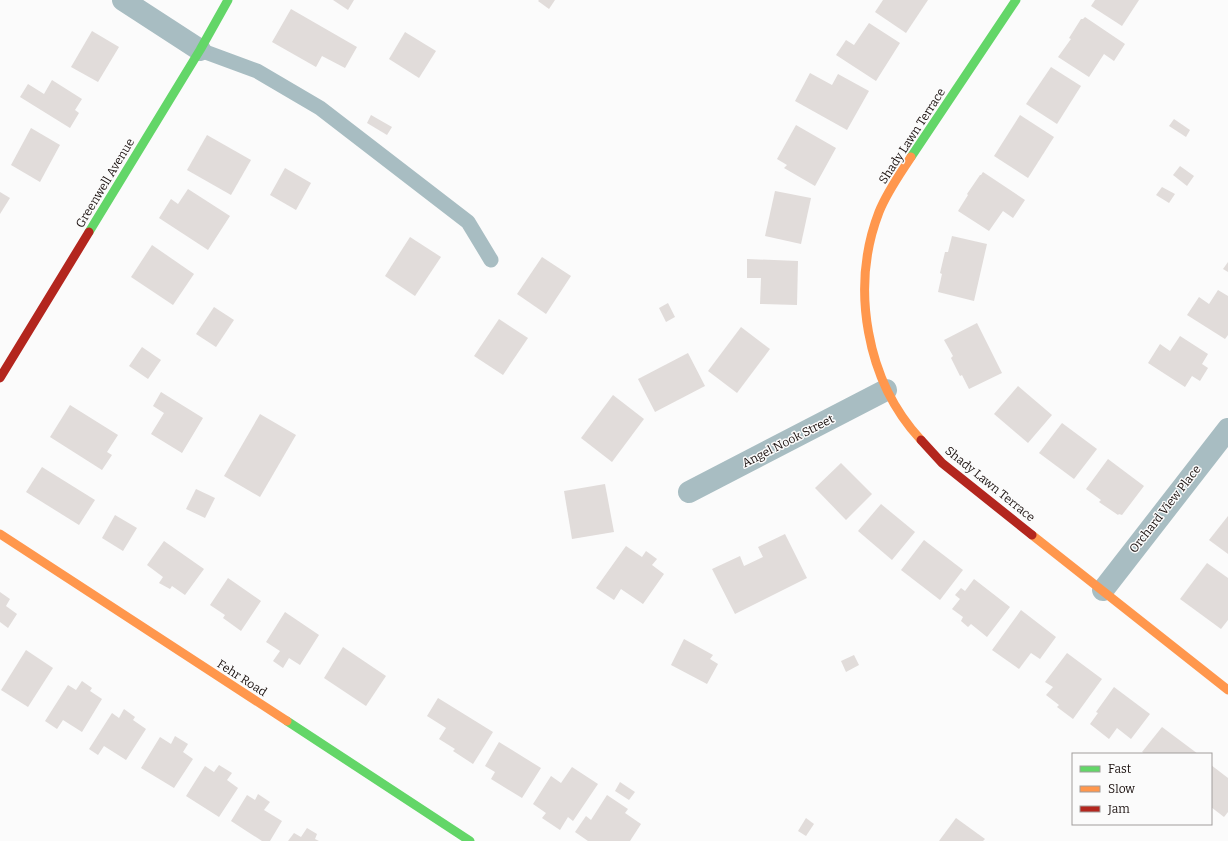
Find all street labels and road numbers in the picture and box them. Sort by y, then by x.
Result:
street label: Shady Lawn Terrace [876,86,948,186]
street label: Greenwell Avenue [73,136,137,230]
street label: Angel Nook Street [740,412,837,470]
street label: Shady Lawn Terrace [942,444,1038,524]
street label: Orchard View Place [1126,462,1204,556]
street label: Fehr Road [215,657,269,699]

